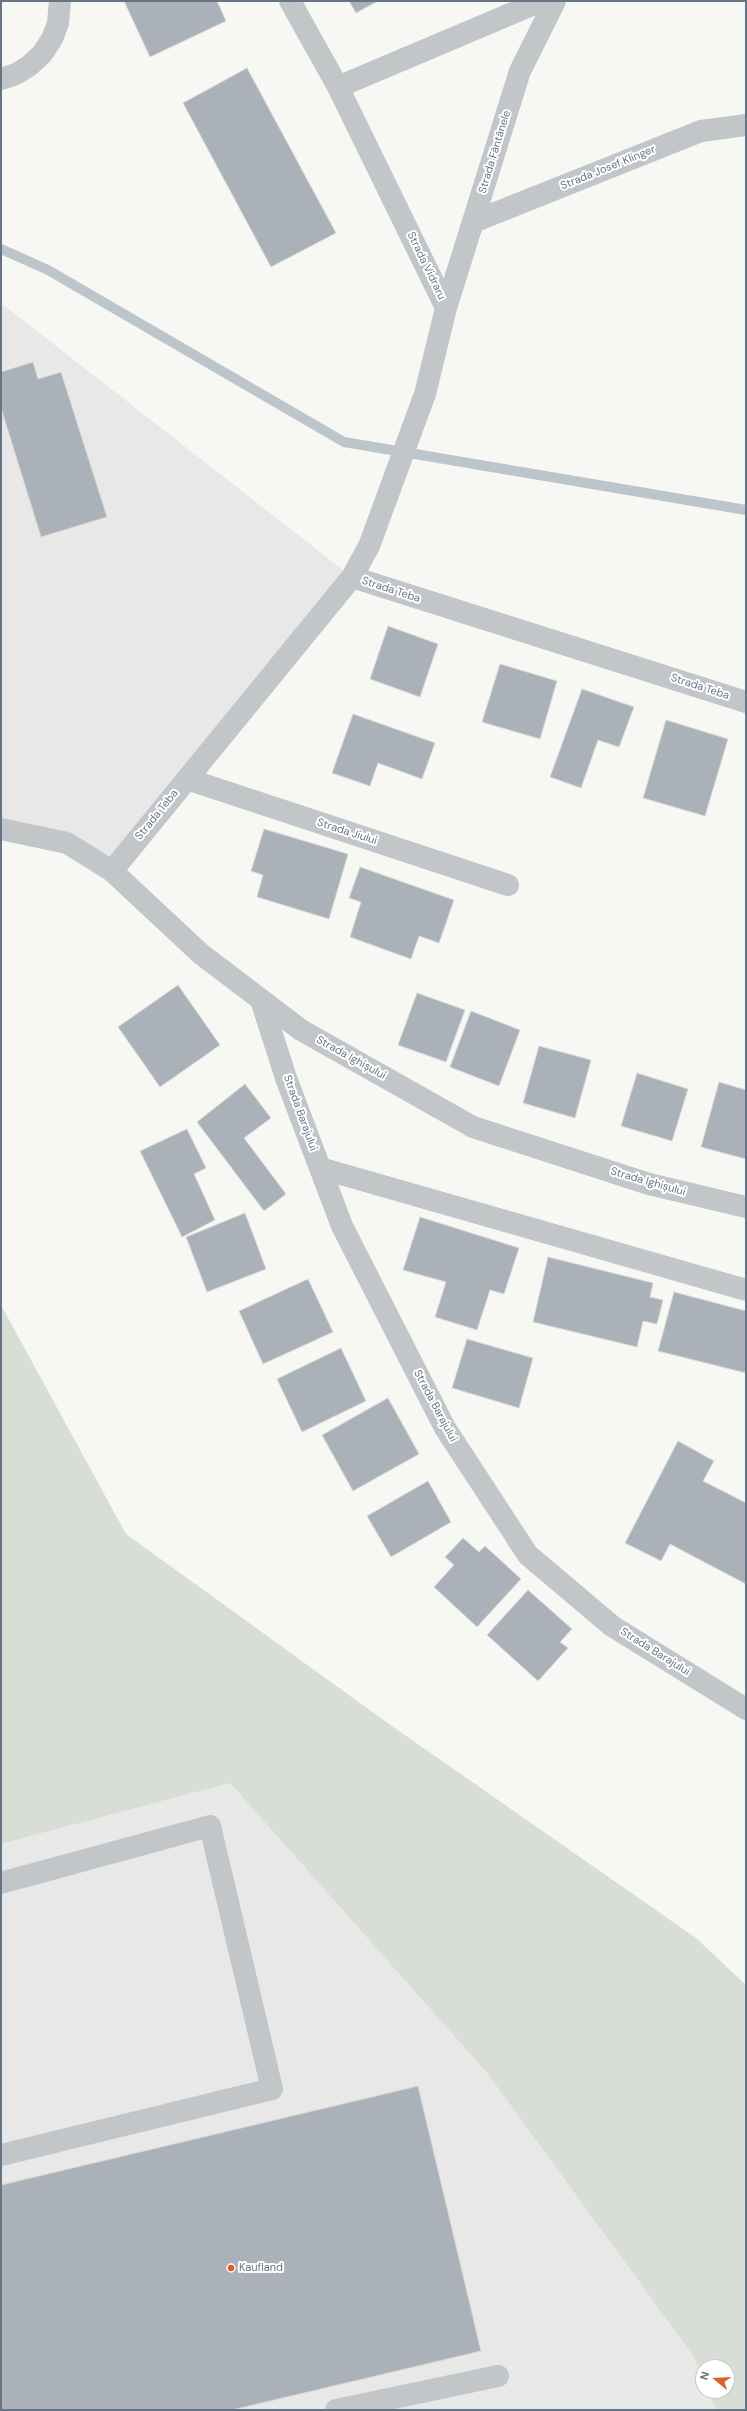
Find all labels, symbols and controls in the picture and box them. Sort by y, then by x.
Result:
street label: Strada Fântânele [476,109,514,195]
street label: Strada Josef Klinger [559,143,657,193]
street label: Strada Vidraru [404,230,448,302]
street label: Strada Teba [360,574,422,606]
street label: Strada Teba [669,671,731,703]
street label: Strada Teba [133,787,181,843]
street label: Strada Jiului [315,816,379,848]
street label: Strada Ighișului [314,1033,388,1083]
street label: Strada Barajului [280,1073,320,1153]
street label: Strada Ighișului [609,1165,687,1199]
street label: Strada Barajului [410,1368,460,1444]
street label: Strada Barajului [618,1625,692,1679]
place label: Kaufland [239,2261,283,2275]
marker: Kaufland [226,2263,236,2273]
north arrow [695,2359,735,2399]
text: N [697,2370,712,2382]

